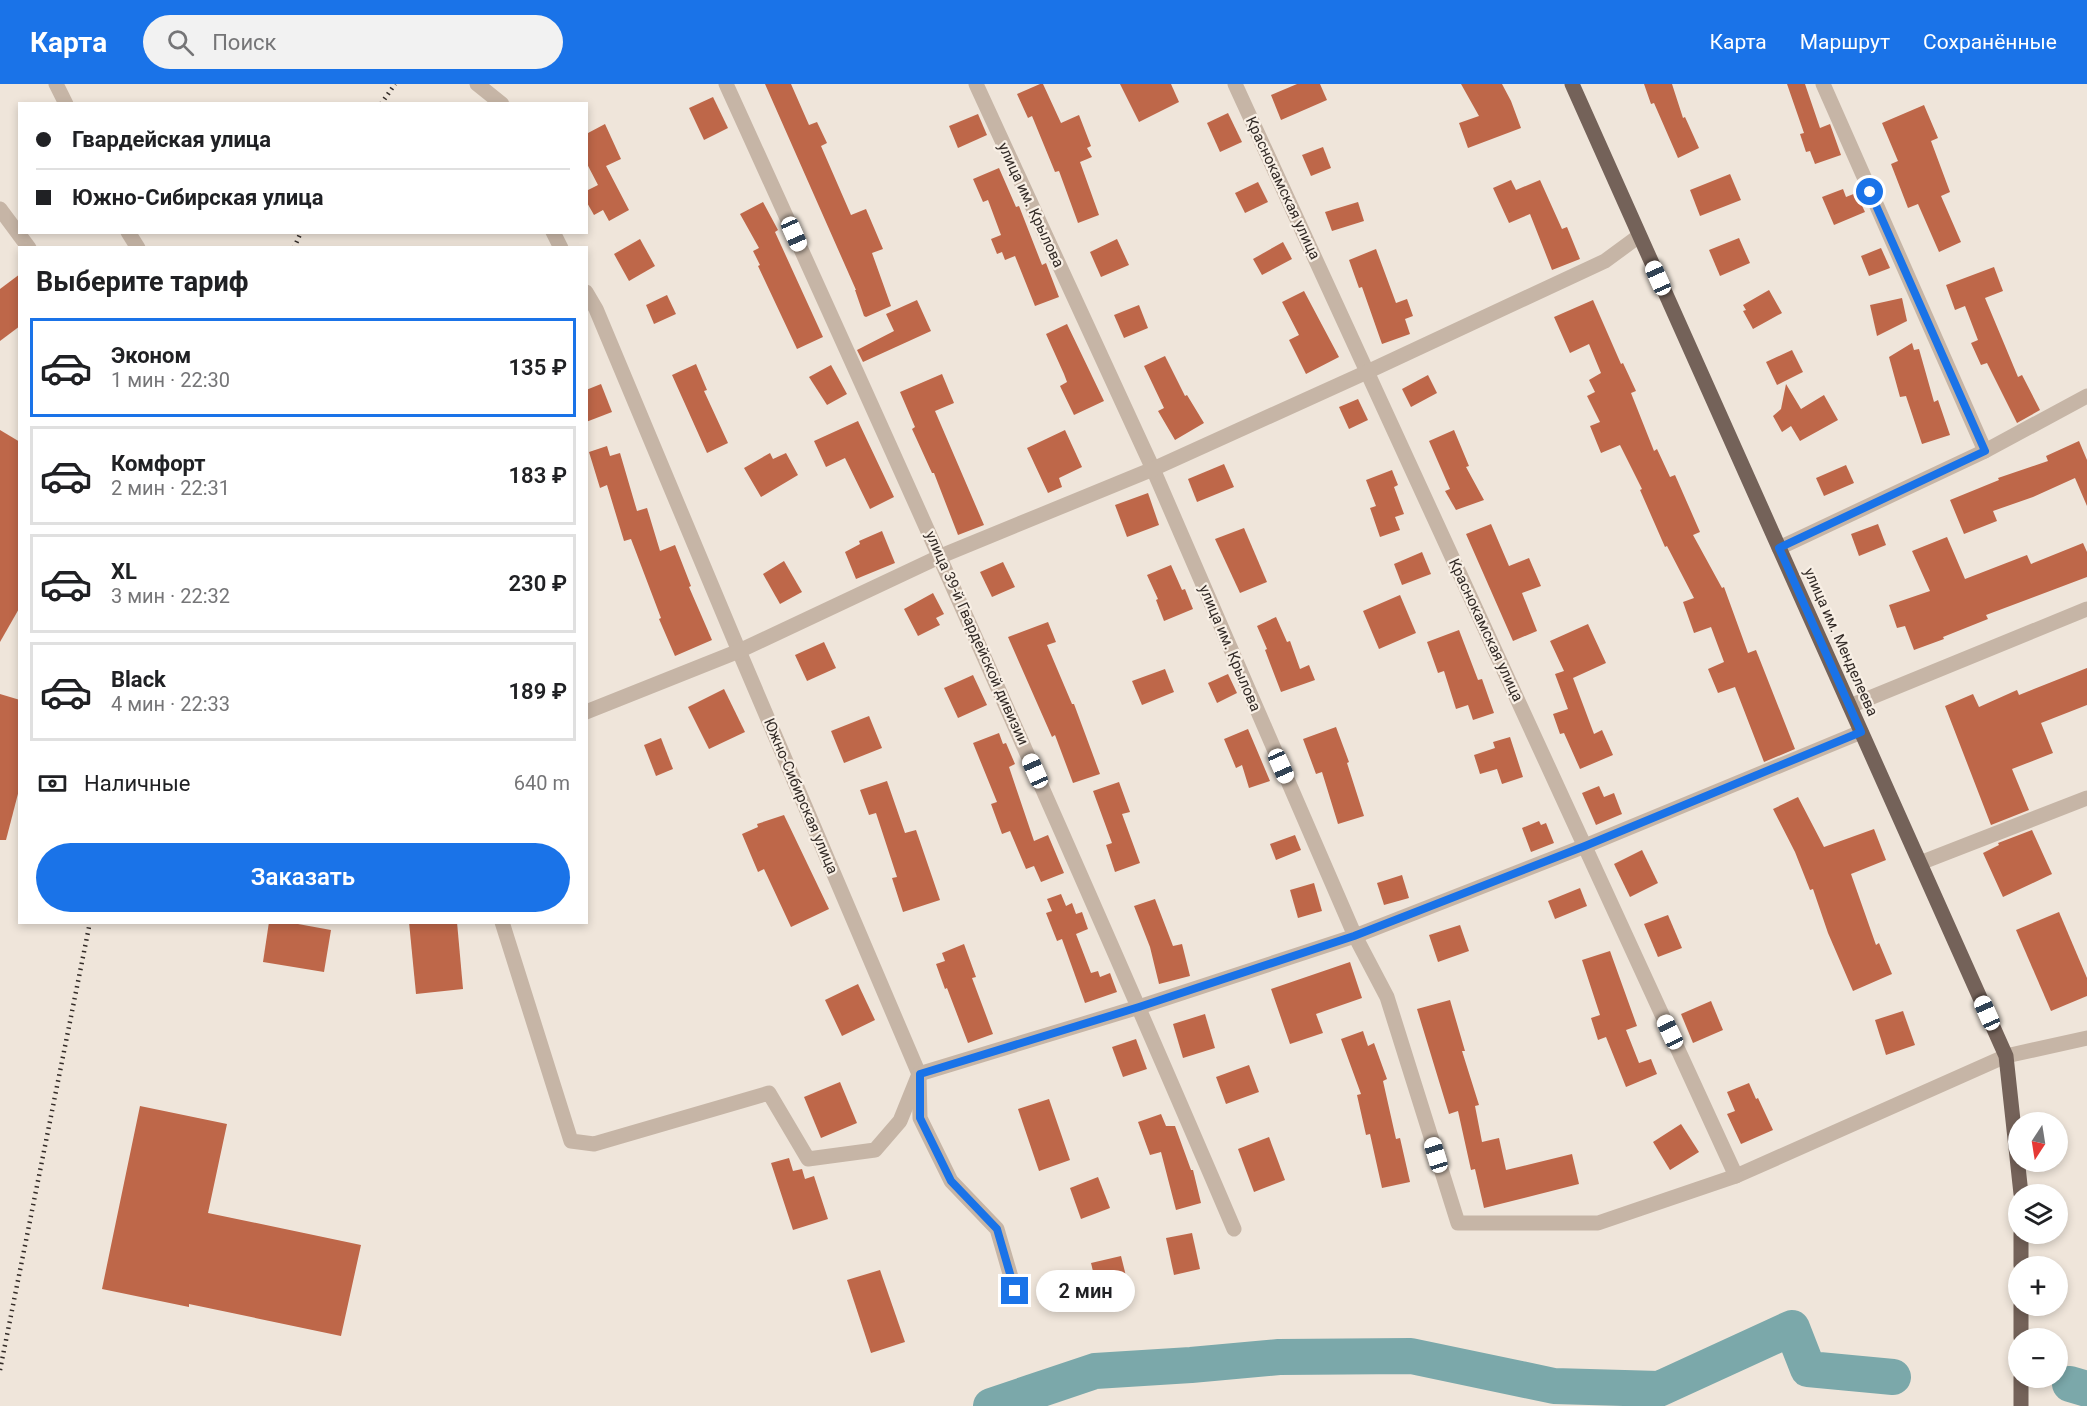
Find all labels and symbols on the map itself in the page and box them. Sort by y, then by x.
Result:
street label: Краснокамская улица [1242,114,1324,262]
street label: улица им. Крылова [994,140,1068,270]
route start [1856,178,1883,205]
car [778,214,810,254]
car [1642,258,1674,298]
street label: улица 39-й Гвардейской дивизии [921,528,1033,748]
street label: Краснокамская улица [1445,556,1527,704]
street label: улица им. Менделеева [1800,565,1882,719]
street label: улица им. Крылова [1195,582,1265,714]
street label: Южно-Сибирская улица [760,716,842,876]
car [1265,746,1297,786]
car [1019,751,1051,791]
car [1971,993,2003,1033]
car [1654,1012,1686,1052]
north arrow [2008,1112,2068,1172]
car [1422,1135,1450,1175]
callout: 2 мин [1036,1270,1135,1312]
route end [1001,1277,1028,1304]

